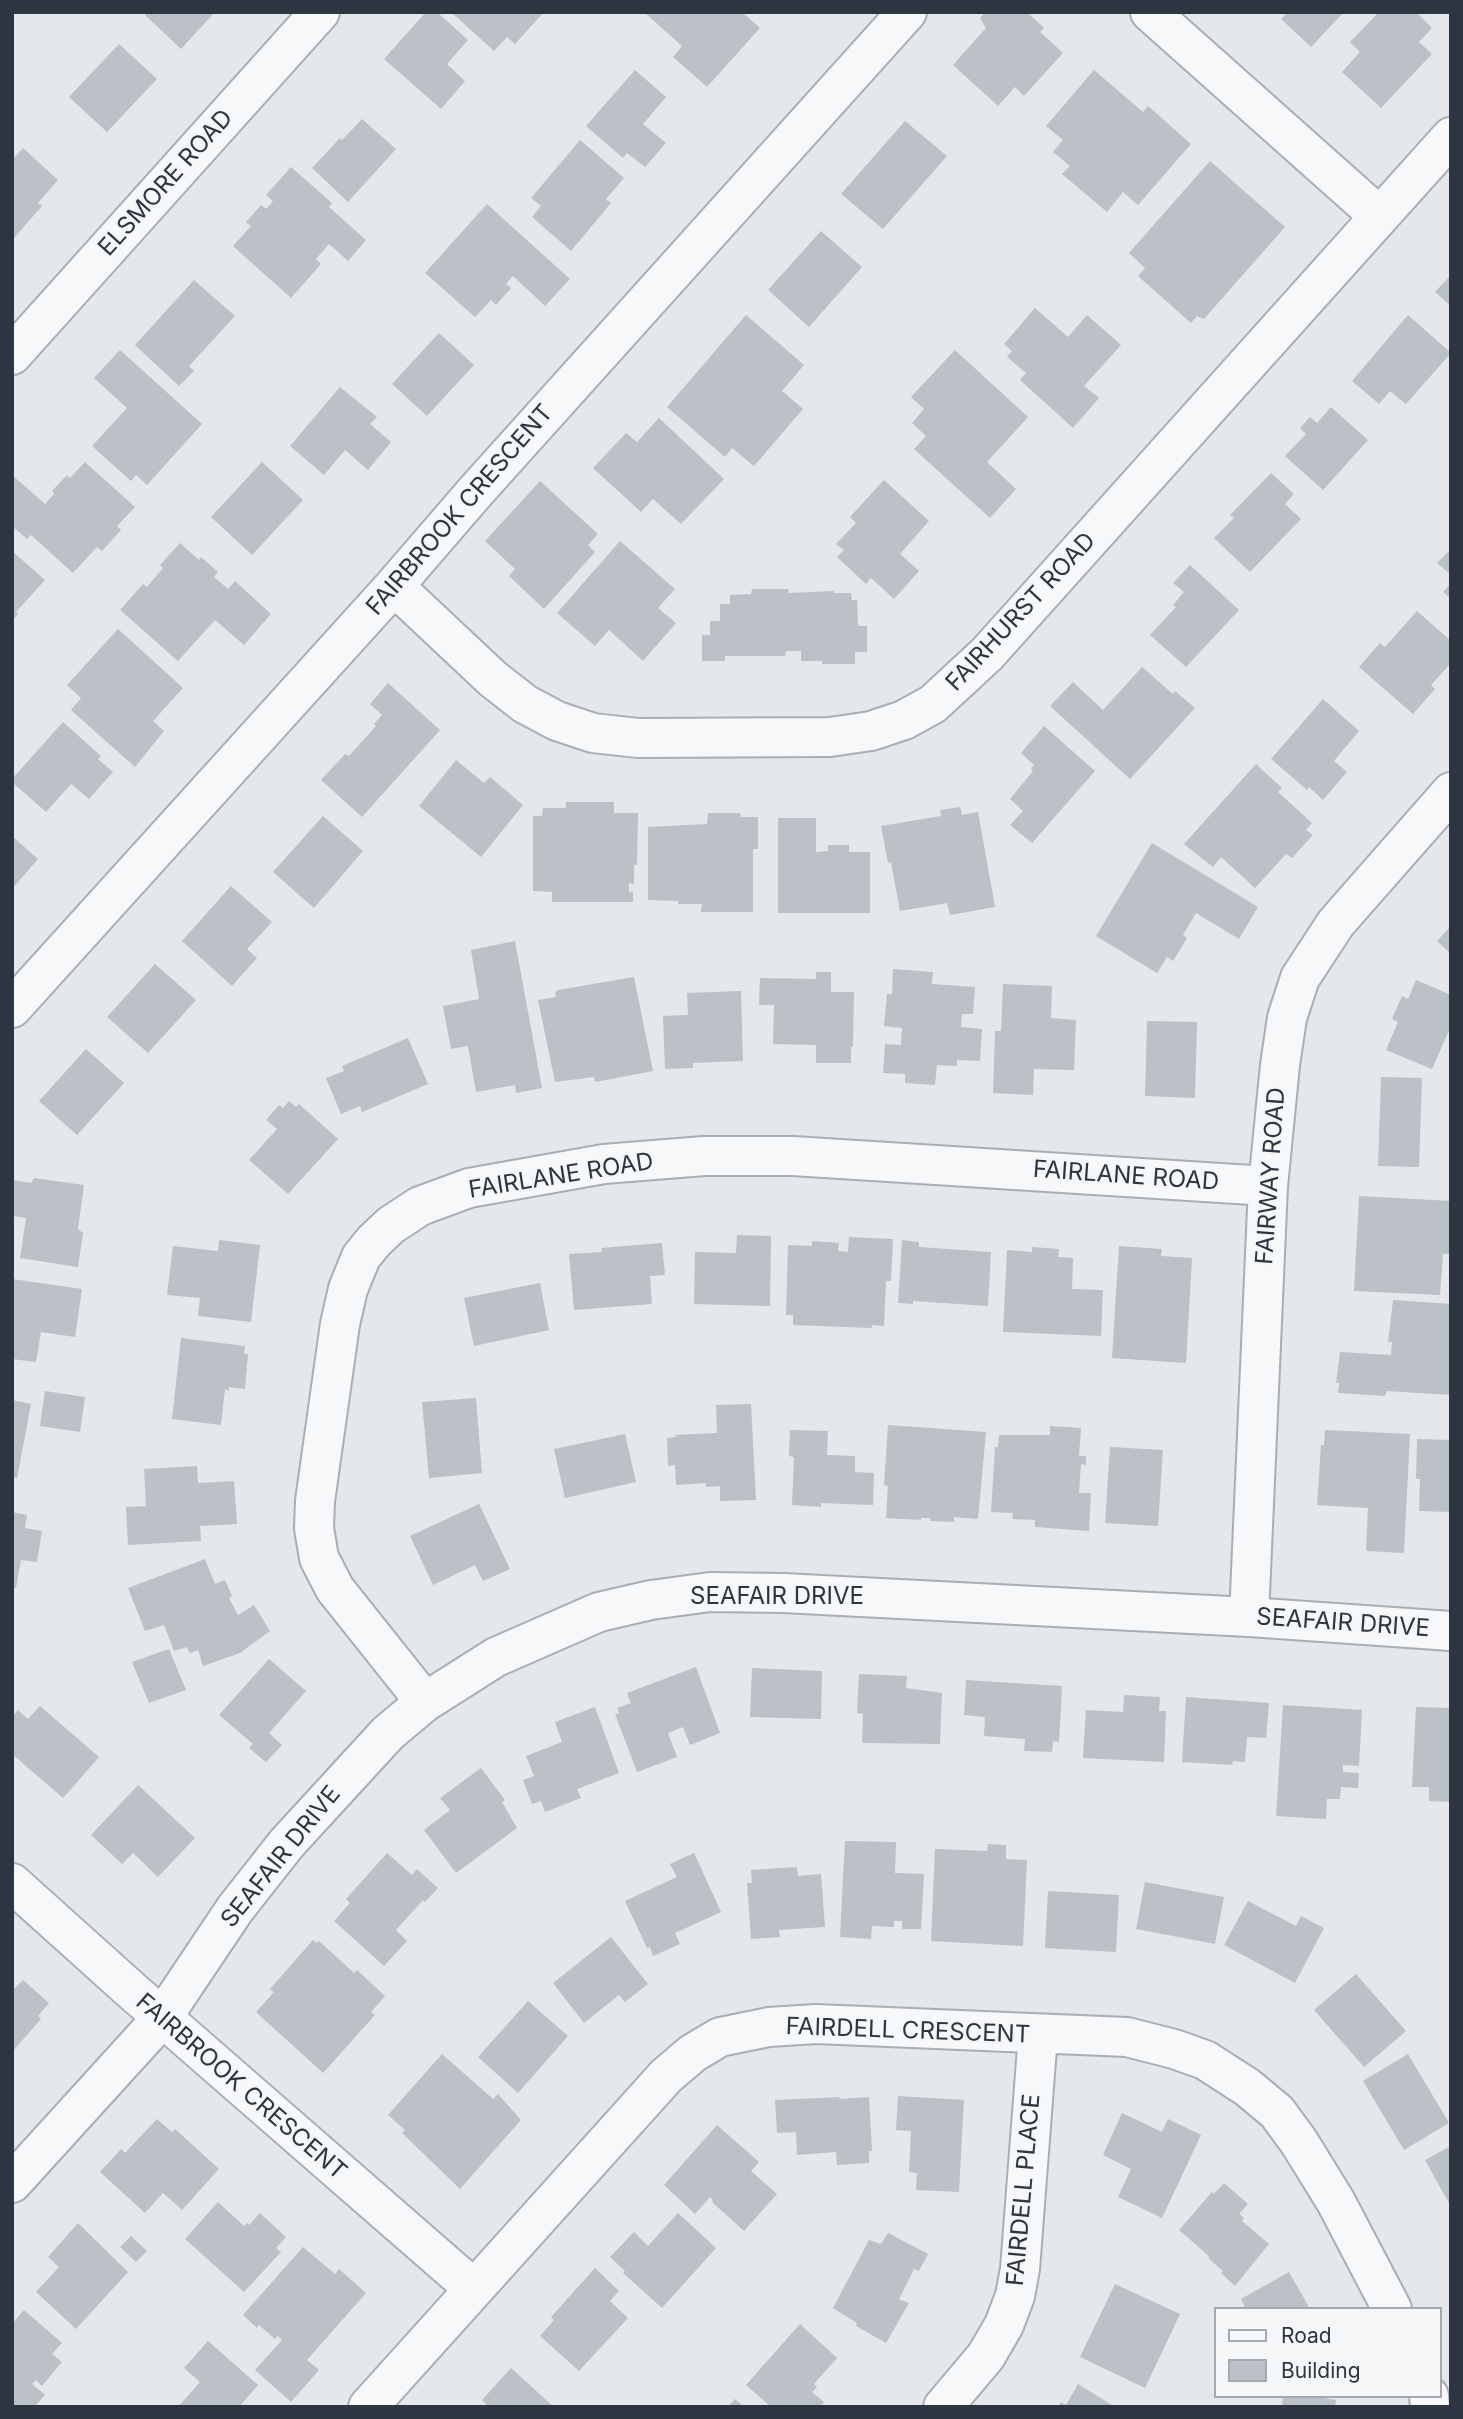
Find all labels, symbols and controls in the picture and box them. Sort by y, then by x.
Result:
street label: ELSMORE ROAD [93,104,239,262]
street label: FAIRBROOK CRESCENT [361,399,559,621]
street label: FAIRHURST ROAD [940,527,1102,697]
street label: FAIRWAY ROAD [1250,1087,1292,1265]
street label: FAIRLANE ROAD [467,1147,655,1205]
street label: FAIRLANE ROAD [1032,1155,1220,1197]
street label: SEAFAIR DRIVE [690,1583,864,1611]
street label: SEAFAIR DRIVE [1255,1603,1431,1643]
street label: SEAFAIR DRIVE [215,1780,347,1934]
street label: FAIRBROOK CRESCENT [130,1988,352,2186]
street label: FAIRDELL CRESCENT [785,2012,1031,2050]
street label: FAIRDELL PLACE [1001,2093,1047,2287]
legend [1214,2307,1442,2398]
text: Road [1281,2323,1332,2348]
text: Building [1281,2358,1361,2383]

